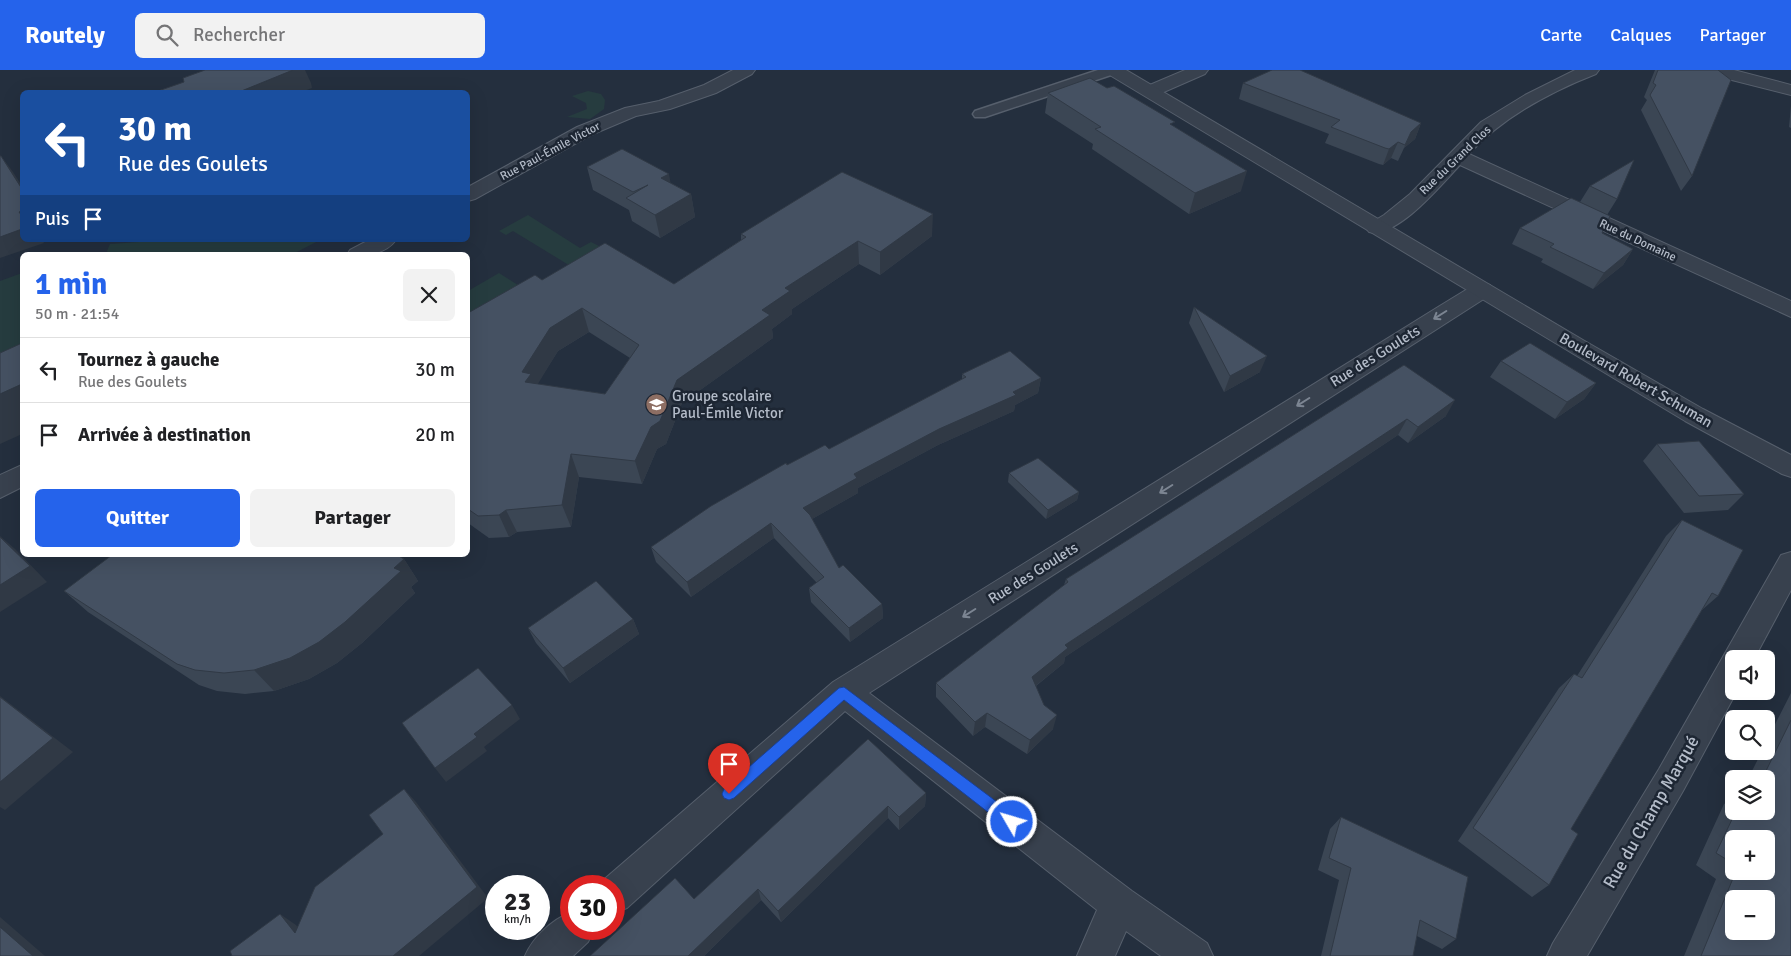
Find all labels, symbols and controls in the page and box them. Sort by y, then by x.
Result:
search box [135,13,485,58]
text: Routely [25,20,105,50]
icon: search [153,21,181,49]
text: Rechercher [193,23,285,47]
text: Carte [1540,24,1582,46]
text: Calques [1610,24,1672,46]
text: Partager [1700,24,1766,46]
text: 30 m [118,107,192,150]
icon: left [35,110,100,175]
street label: Rue Paul-Émile Victor [498,118,603,184]
street label: Rue du Grand Clos [1417,122,1494,198]
text: Rue des Goulets [118,150,268,177]
icon: arrive [79,205,107,233]
text: Puis [35,207,69,231]
street label: Rue du Domaine [1597,216,1679,265]
text: 1 min [35,266,107,303]
button: close [403,269,455,321]
text: 50 m · 21:54 [35,304,119,324]
one-way arrow [1434,310,1448,320]
street label: Rue des Goulets [1327,321,1423,391]
street label: Boulevard Robert Schuman [1556,329,1716,431]
text: Tournez à gauche [78,348,219,372]
icon: left [35,356,63,384]
text: 30 m [415,358,455,382]
text: Rue des Goulets [78,372,187,392]
place label: Groupe scolaire Paul-Émile Victor [672,387,784,422]
school or university icon: Groupe scolaire Paul-Émile Victor [644,393,668,417]
one-way arrow [1296,397,1310,407]
icon: arrive [35,421,63,449]
text: Arrivée à destination [78,423,251,447]
text: 20 m [415,423,455,447]
one-way arrow [1159,484,1173,494]
button: Quitter [35,489,240,547]
button: Partager [250,489,455,547]
street label: Rue des Goulets [985,538,1081,608]
one-way arrow [963,609,977,619]
map controls [1725,650,1775,940]
button: sound [1725,650,1775,700]
button: search [1725,710,1775,760]
street label: Rue du Champ Marqué [1598,732,1704,892]
pin [708,743,750,794]
icon: arrive [715,750,743,778]
button: layers [1725,770,1775,820]
position arrow [985,795,1037,847]
button: + [1725,830,1775,880]
speed limit sign: 30 [560,875,625,940]
text: 23 [504,886,531,917]
button: − [1725,890,1775,940]
text: km/h [504,912,531,927]

